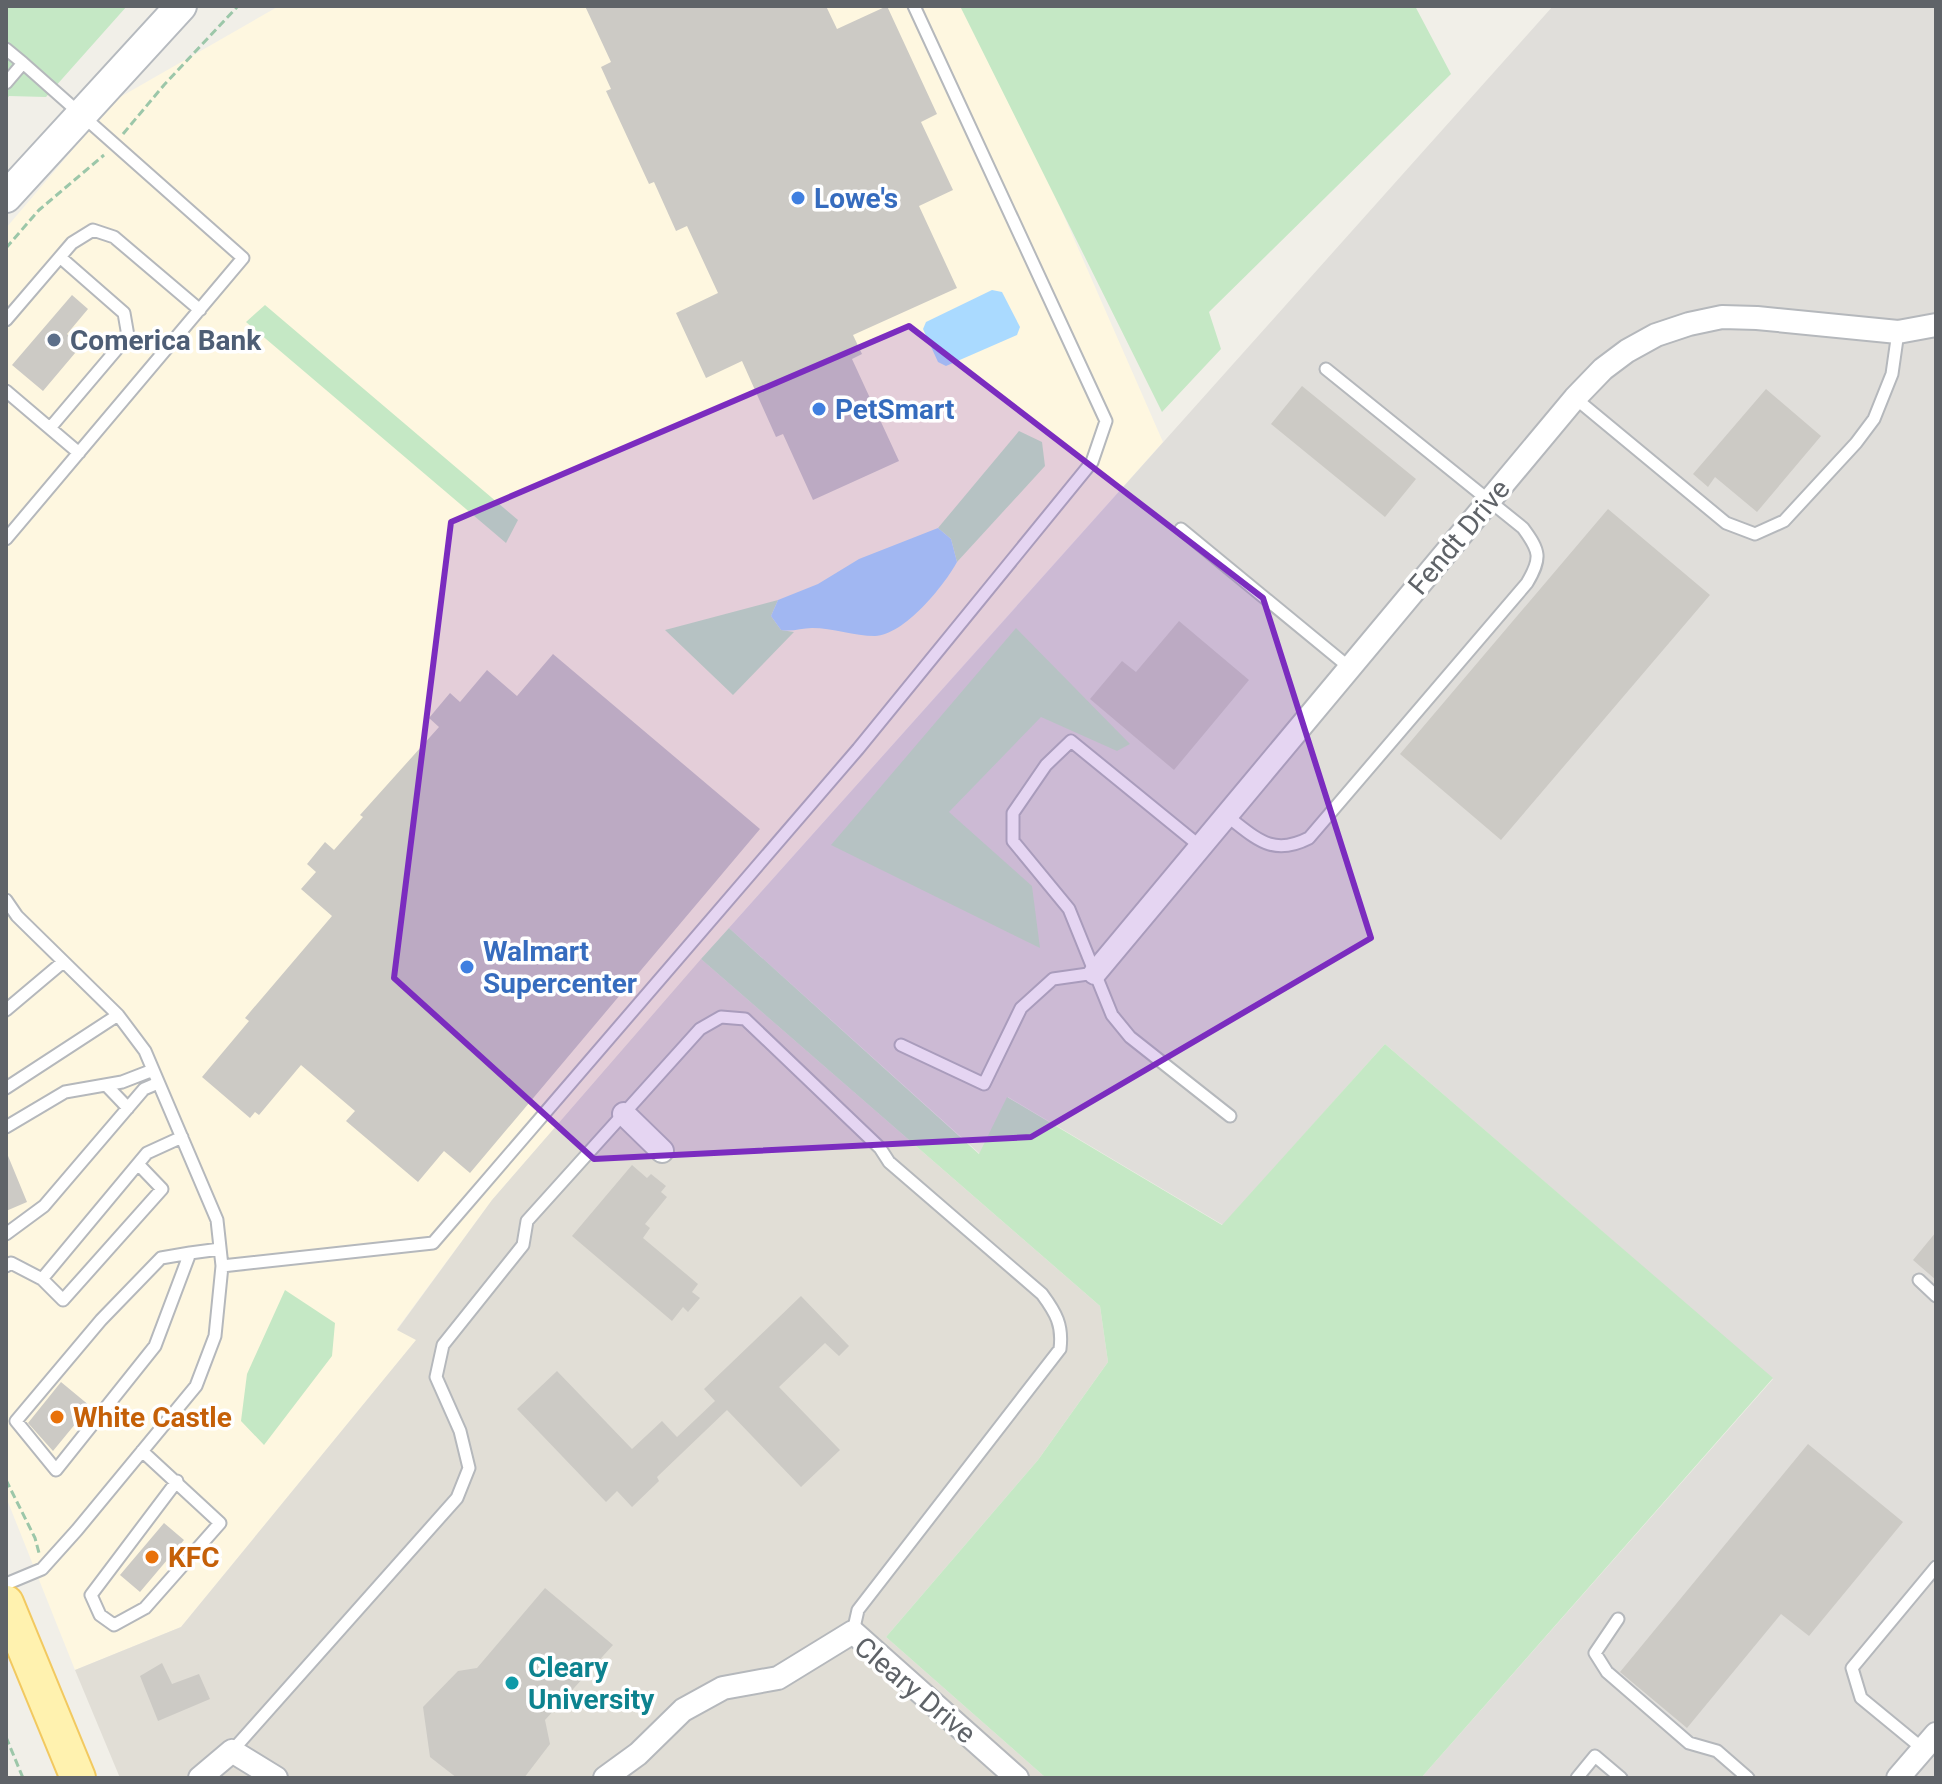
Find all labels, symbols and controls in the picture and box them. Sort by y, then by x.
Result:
place label: Lowe's [814,182,898,215]
marker: Lowe's [789,189,807,207]
place label: Comerica Bank [70,324,262,357]
marker: Comerica Bank [45,331,63,349]
place label: PetSmart [835,393,954,426]
marker: PetSmart [810,400,828,418]
street label: Fendt Drive [1401,473,1517,601]
place label: Walmart Supercenter [483,935,637,1000]
marker: Walmart Supercenter [458,958,476,976]
place label: White Castle [73,1401,232,1434]
marker: White Castle [48,1408,66,1426]
place label: KFC [168,1541,220,1574]
marker: KFC [143,1548,161,1566]
street label: Cleary Drive [848,1630,982,1750]
place label: Cleary University [528,1651,655,1716]
marker: Cleary University [503,1674,521,1692]

